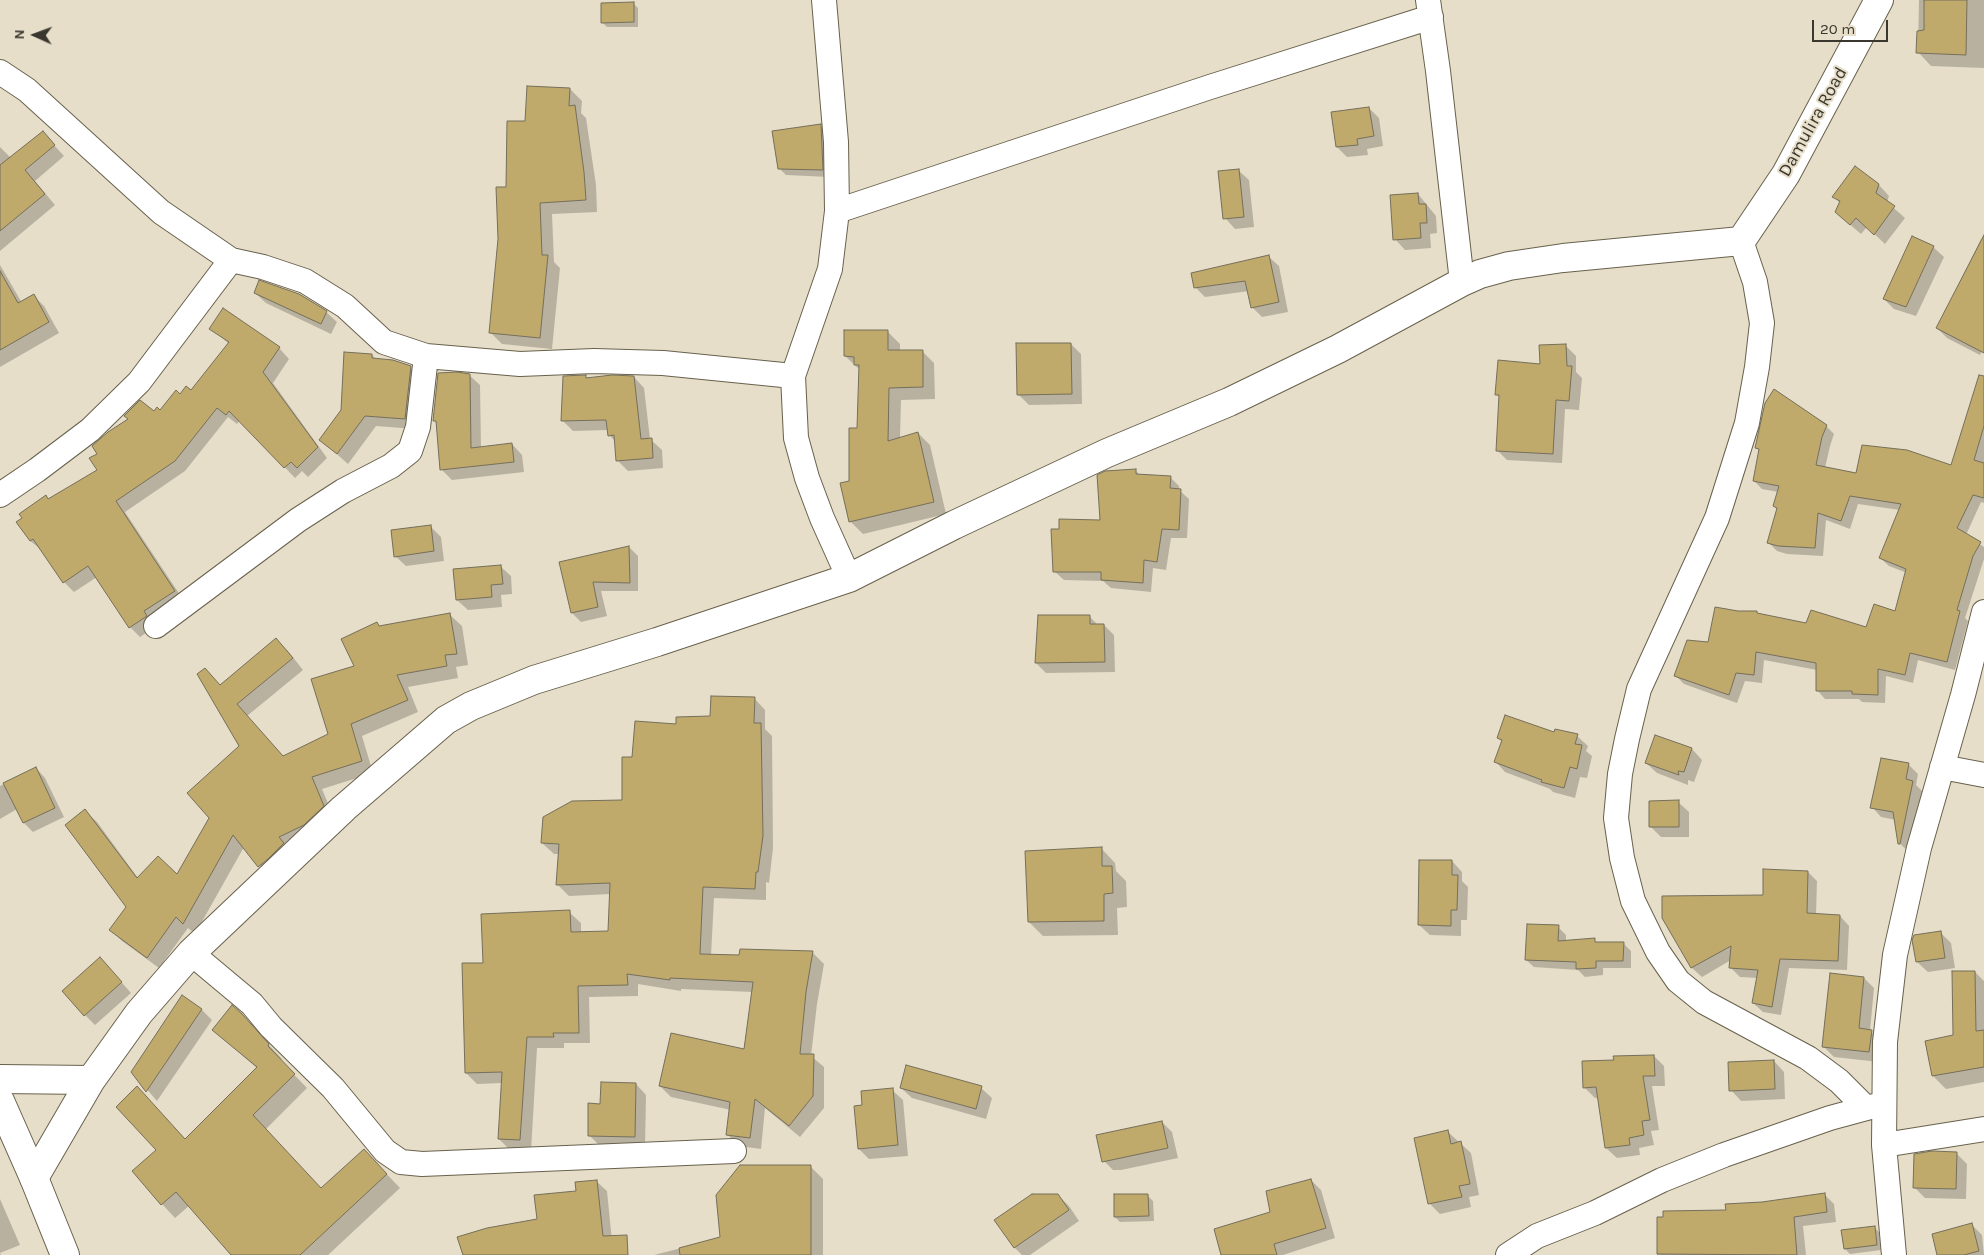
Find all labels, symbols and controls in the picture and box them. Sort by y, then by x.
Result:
north arrow [10,10,60,60]
scale bar [1814,10,1890,42]
text: 20 m [1820,20,1855,38]
text: N [11,29,28,40]
street label: Damulira Road [1774,63,1852,181]

